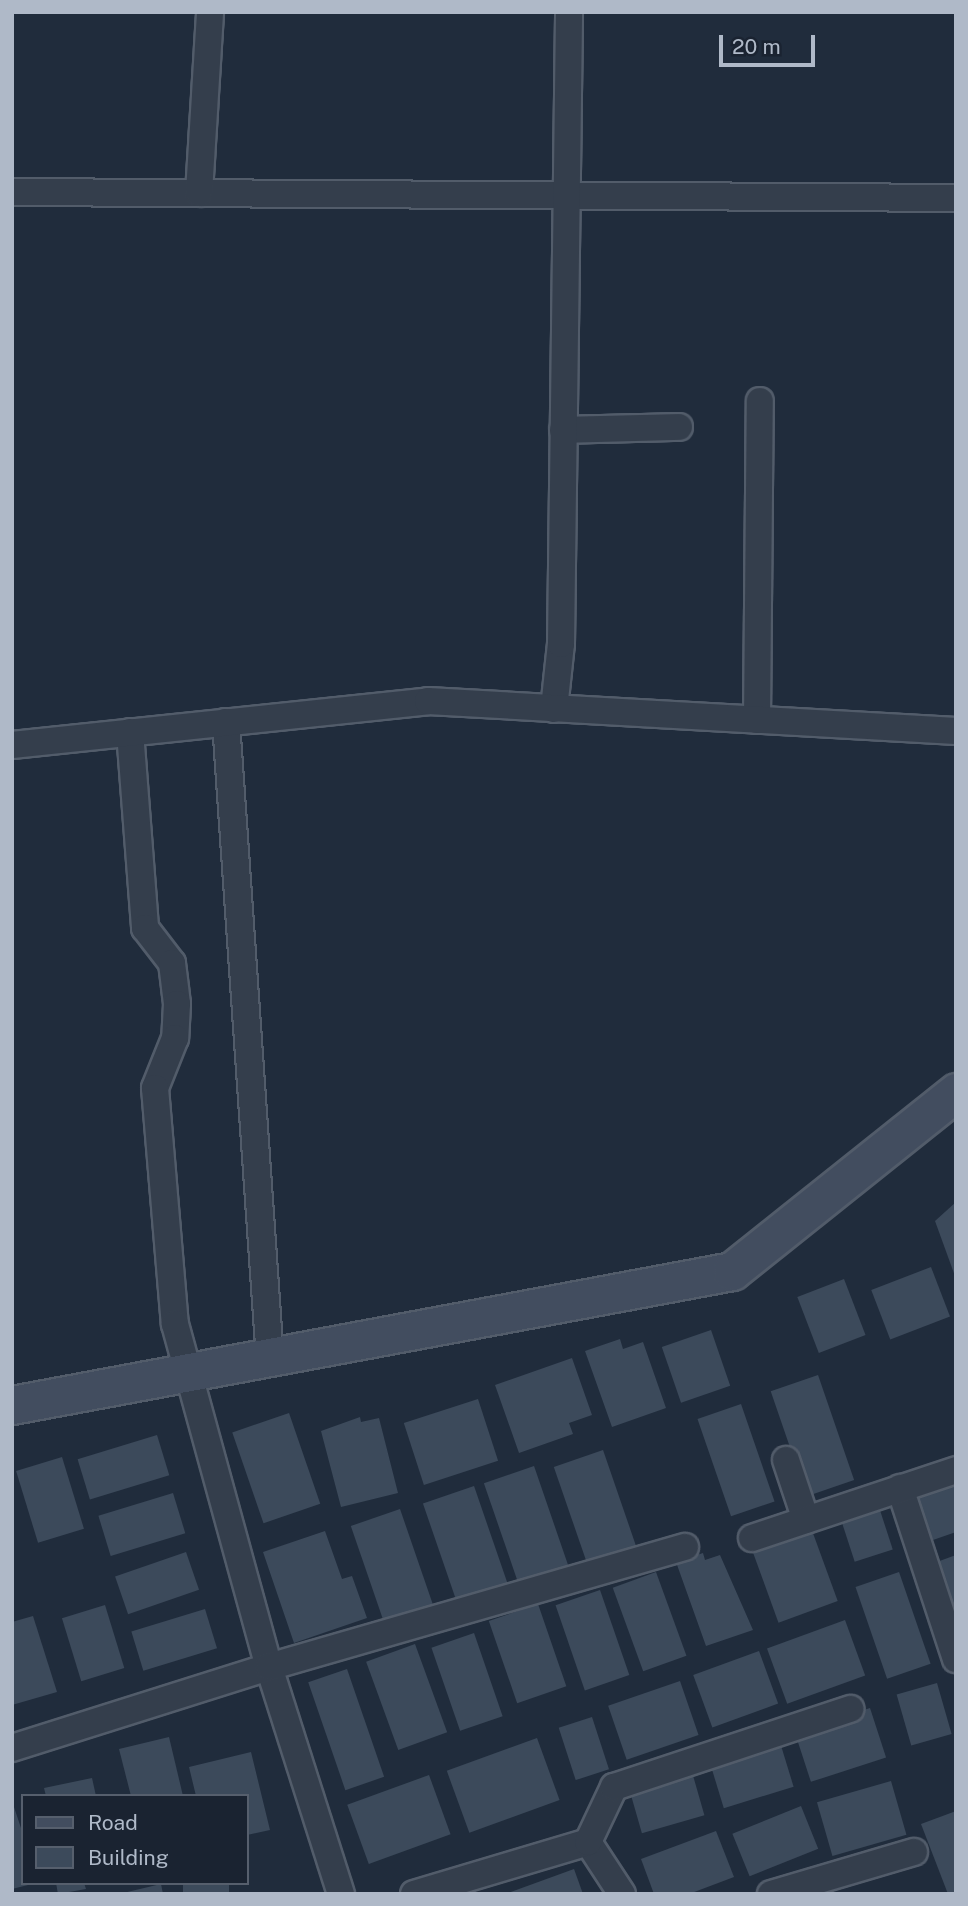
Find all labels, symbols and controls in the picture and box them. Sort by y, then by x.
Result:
scale bar [723,21,819,65]
text: 20 m [732,34,781,59]
legend [21,1794,248,1885]
text: Road [88,1810,138,1835]
text: Building [88,1845,169,1870]

